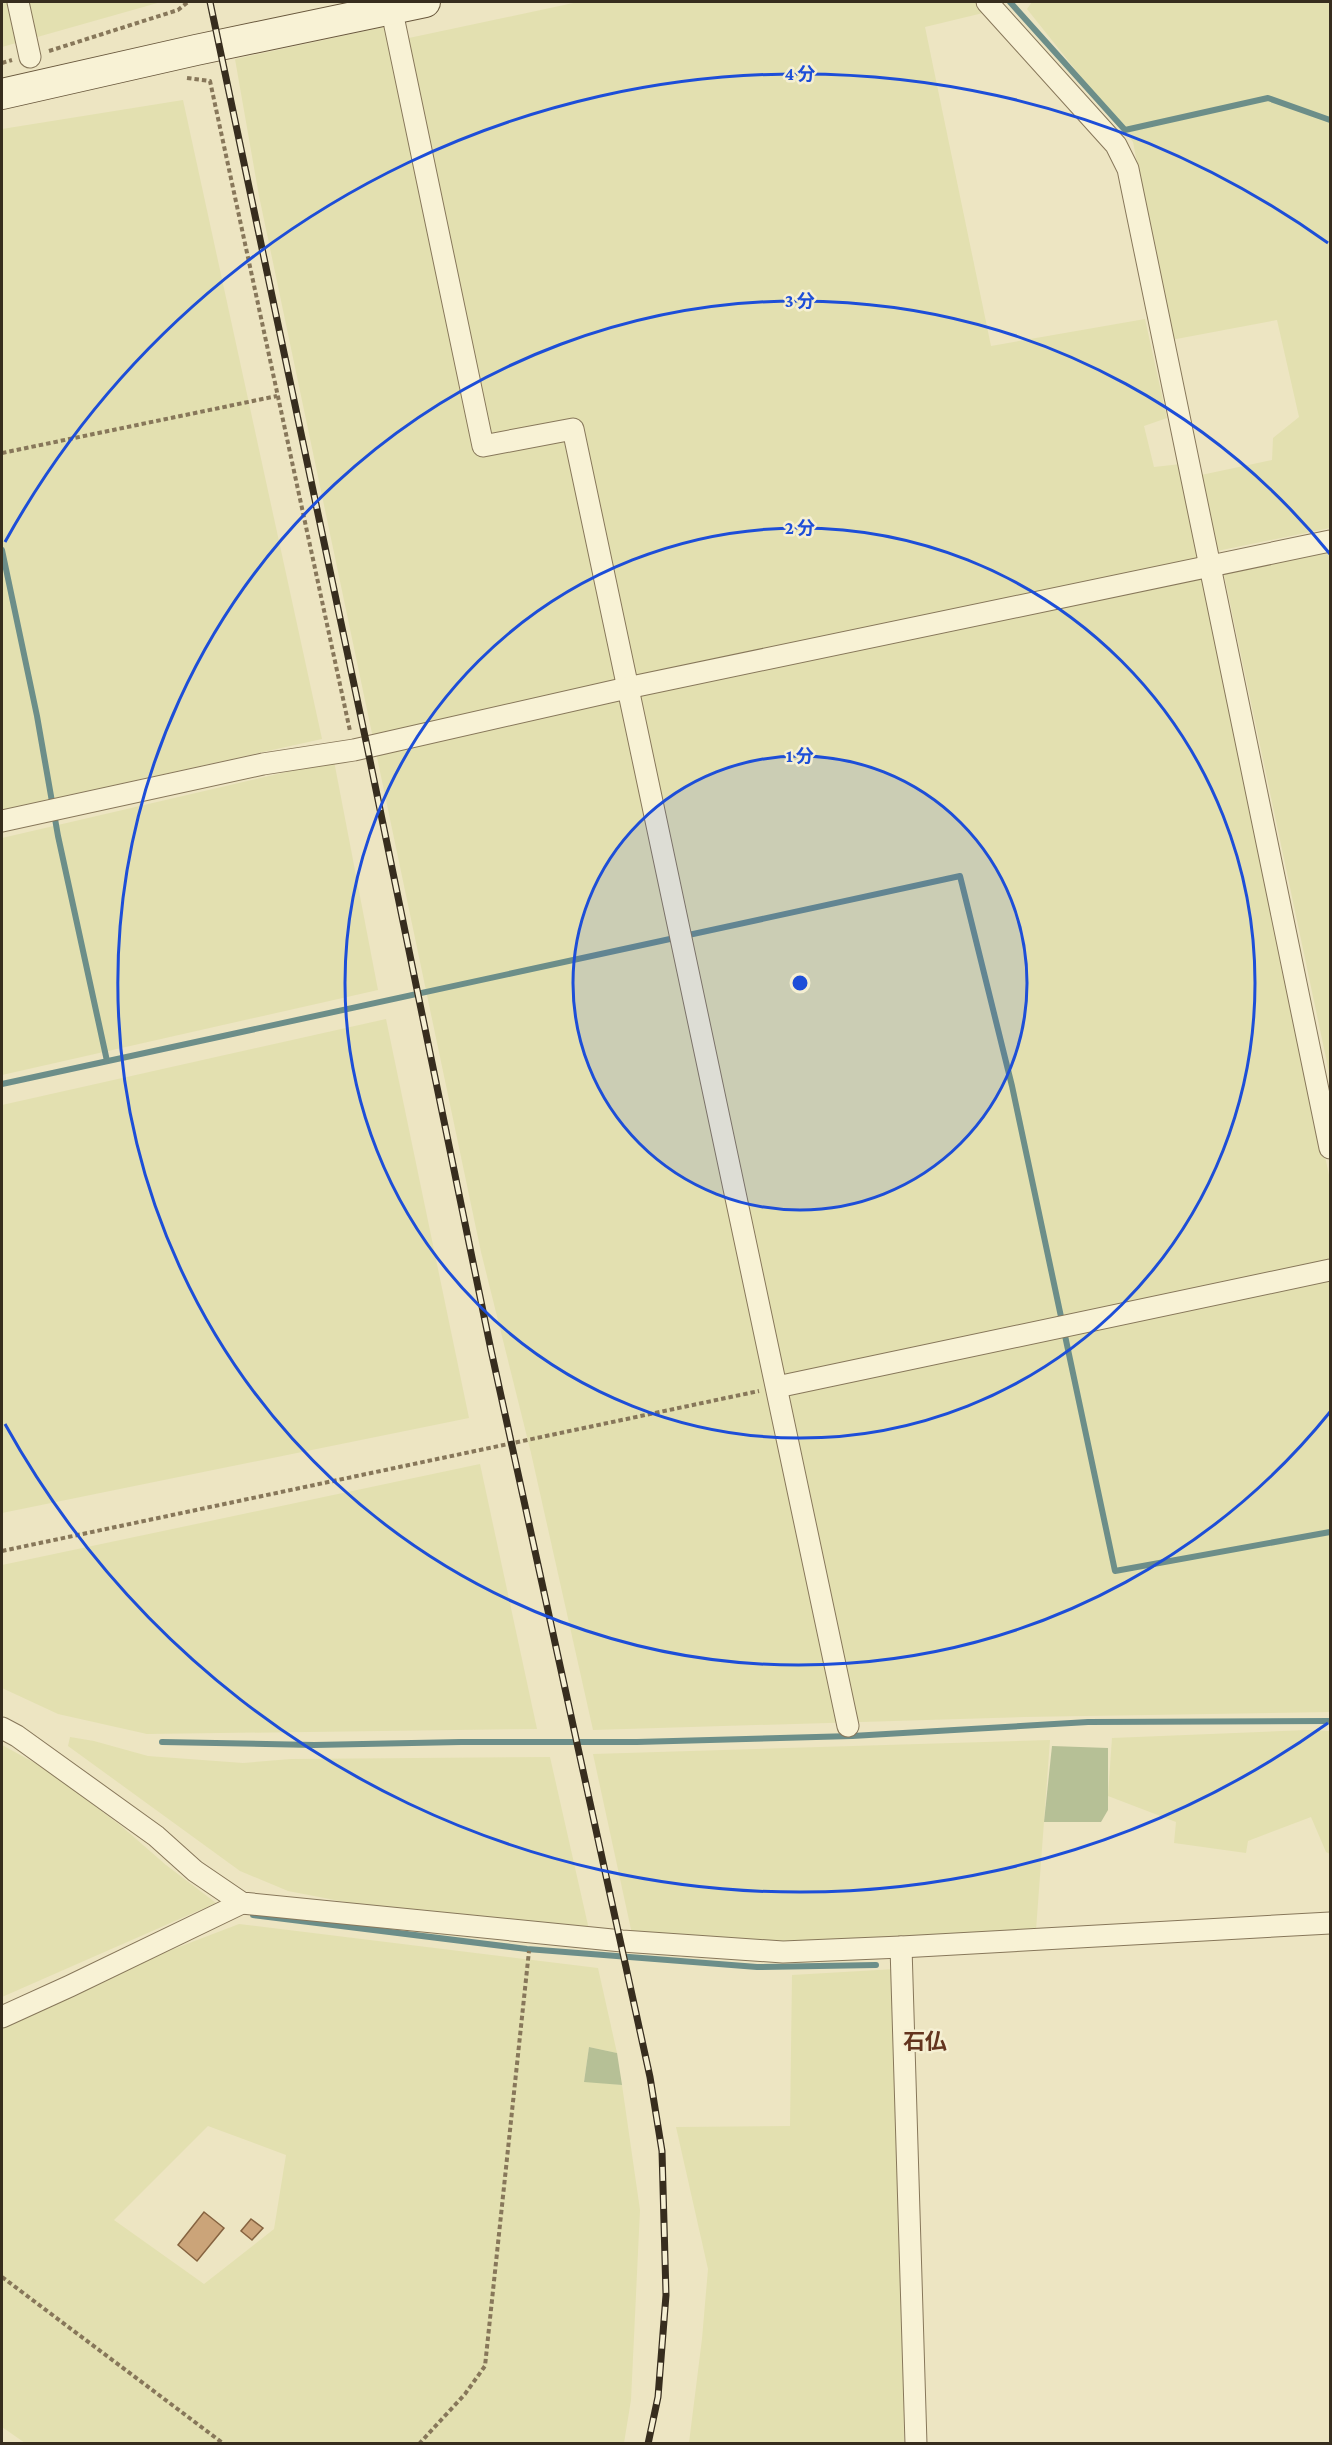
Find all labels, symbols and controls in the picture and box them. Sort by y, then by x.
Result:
text: 4 分 [784,64,816,84]
text: 3 分 [785,291,815,311]
text: 2 分 [785,518,815,538]
text: 1 分 [786,746,814,766]
centre of rings [790,973,810,993]
district label: 石仏 [903,2029,947,2054]

